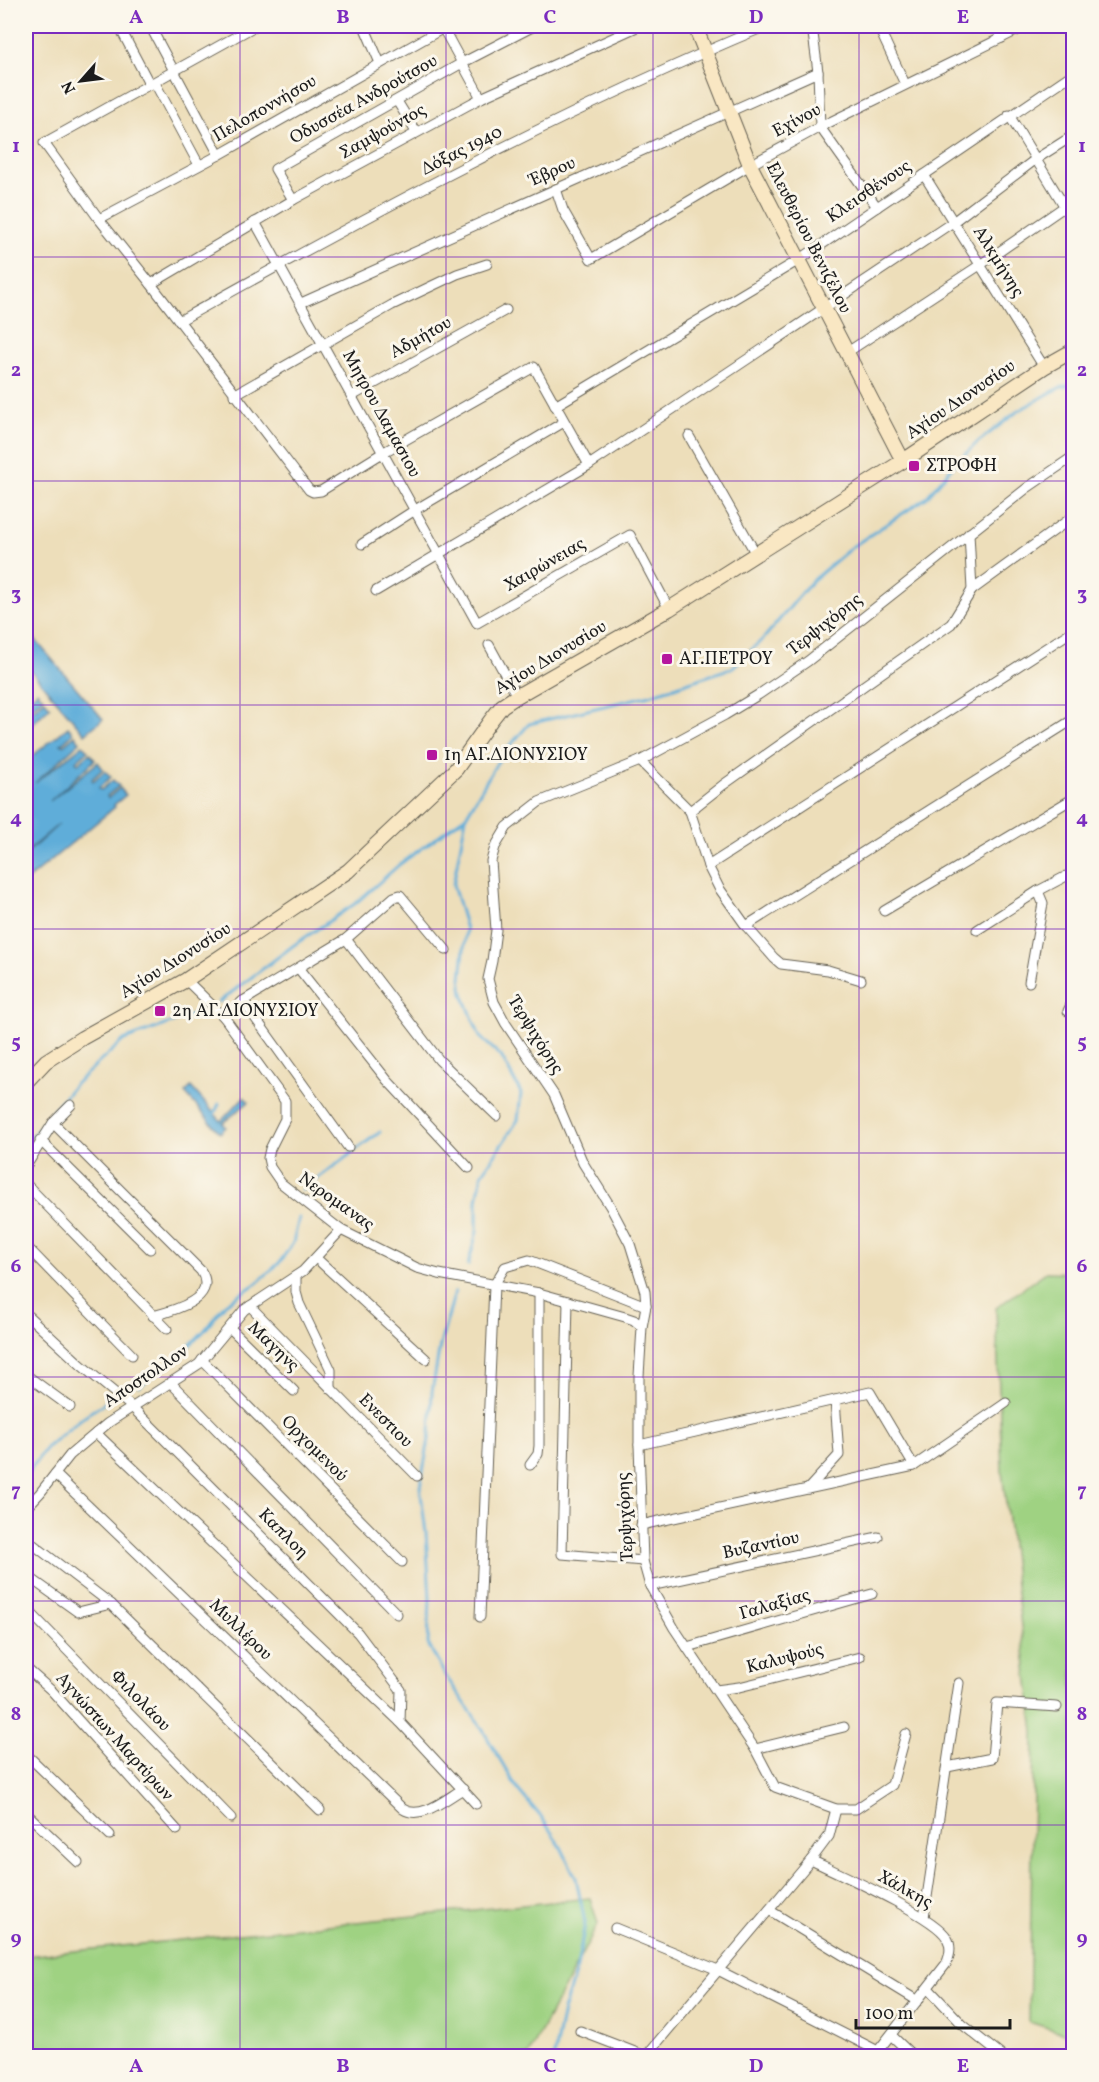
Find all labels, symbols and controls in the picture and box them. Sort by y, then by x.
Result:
text: A [129,4,143,32]
text: B [336,4,350,32]
text: C [544,4,557,32]
text: D [749,4,763,32]
text: E [957,4,969,32]
street label: Οδυσσέα Ανδρούτσου [286,49,442,151]
north arrow [51,51,111,111]
street label: Πελοποννήσου [208,69,322,149]
text: N [57,76,82,97]
street label: Σαμψούντος [335,98,431,166]
street label: Εχίνου [768,98,826,144]
street label: Δόξας 1940 [417,120,507,182]
text: 1 [12,133,20,161]
text: 1 [1078,133,1086,161]
street label: Έβρου [524,151,580,194]
street label: Κλεισθένους [822,154,916,230]
street label: Ελευθερίου Βενιζέλου [759,158,857,318]
street label: Αλκμήνης [966,221,1030,303]
street label: Αδμήτου [386,311,456,365]
street label: Μητρου Δαμασιου [336,346,426,482]
street label: Αγίου Διονυσίου [901,354,1021,446]
text: 2 [11,357,21,385]
text: 2 [1077,357,1087,385]
place label: ΣΤΡΟΦΗ [926,454,997,479]
marker: ΣΤΡΟΦΗ [907,459,921,473]
street label: Χαιρώνειας [500,532,590,598]
text: 3 [11,581,21,609]
text: 3 [1077,581,1087,609]
street label: Τερψιχόρης [782,588,868,662]
street label: Αγίου Διονυσίου [490,615,612,701]
place label: ΑΓ.ΠΕΤΡΟΥ [679,647,773,672]
marker: ΑΓ.ΠΕΤΡΟΥ [660,652,674,666]
place label: 1η ΑΓ.ΔΙΟΝΥΣΙΟΥ [444,743,588,768]
marker: 1η ΑΓ.ΔΙΟΝΥΣΙΟΥ [425,748,439,762]
text: 4 [10,805,22,833]
text: 4 [1076,805,1088,833]
street label: Αγίου Διονυσίου [116,917,236,1005]
street label: Τερψιχόρης [501,990,569,1080]
place label: 2η ΑΓ.ΔΙΟΝΥΣΙΟΥ [172,999,319,1024]
marker: 2η ΑΓ.ΔΙΟΝΥΣΙΟΥ [153,1004,167,1018]
text: 5 [11,1029,21,1057]
text: 5 [1077,1029,1087,1057]
street label: Νερομανας [293,1167,379,1237]
text: 6 [11,1253,22,1281]
text: 6 [1077,1253,1088,1281]
street label: Μαγηνς [242,1316,304,1378]
street label: Αποστολλον [99,1339,193,1414]
street label: Ενεστιου [352,1388,418,1454]
street label: Ορχομενού [275,1410,353,1488]
street label: Τερψιχόρης [611,1472,641,1562]
text: 7 [11,1477,21,1505]
text: 7 [1077,1477,1087,1505]
street label: Καπλοη [252,1503,314,1565]
street label: Βυζαντίου [720,1526,802,1566]
street label: Γαλαξίας [737,1583,813,1627]
street label: Μυλλέρου [203,1593,277,1667]
street label: Καλυψούς [744,1637,826,1681]
street label: Φιλολάου [104,1665,176,1737]
street label: Αγνώστων Μαρτύρων [49,1667,179,1807]
text: 8 [11,1701,21,1729]
text: 8 [1077,1701,1087,1729]
street label: Χάλκης [873,1865,937,1915]
text: 9 [10,1925,22,1953]
text: 9 [1076,1925,1088,1953]
scale bar [856,1992,1010,2030]
text: 100 m [865,2002,914,2027]
text: A [129,2053,143,2081]
text: B [336,2053,350,2081]
text: C [544,2053,557,2081]
text: D [749,2053,763,2081]
text: E [957,2053,969,2081]

